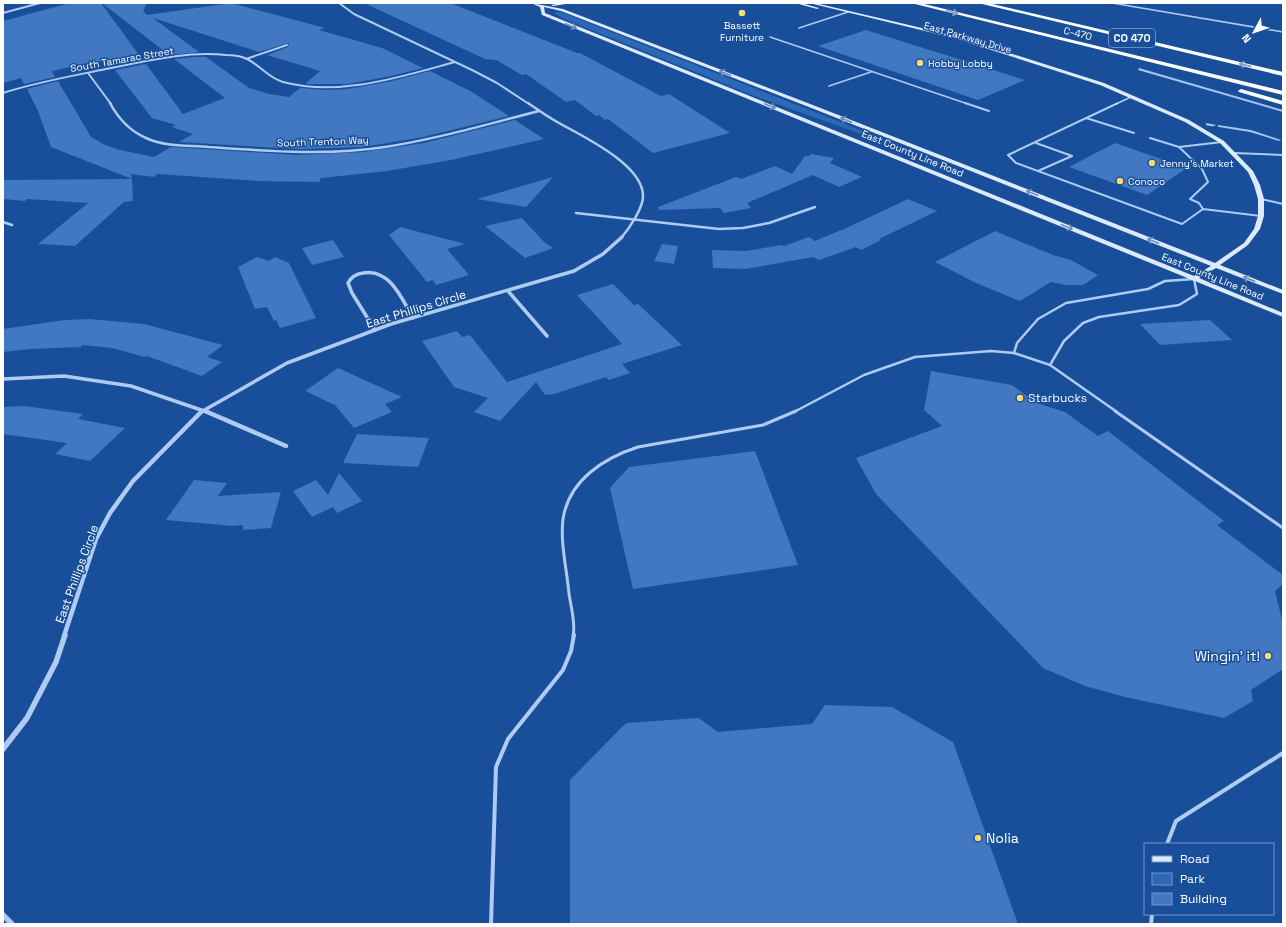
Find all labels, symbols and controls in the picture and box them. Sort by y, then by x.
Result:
marker: Bassett Furniture [737,8,747,18]
one-way arrow [946,9,959,17]
north arrow [1234,12,1274,52]
place label: Bassett Furniture [720,19,764,44]
street label: East Parkway Drive [922,19,1013,56]
one-way arrow [565,23,577,30]
street label: C-470 [1062,24,1093,43]
road number: CO 470 [1109,29,1155,47]
text: N [1239,31,1254,46]
street label: South Tamarac Street [69,44,175,75]
place label: Hobby Lobby [928,57,993,70]
marker: Hobby Lobby [915,58,925,68]
one-way arrow [1239,60,1252,68]
one-way arrow [720,68,732,76]
one-way arrow [763,103,775,110]
one-way arrow [841,115,853,123]
street label: East County Line Road [860,127,966,180]
street label: South Trenton Way [277,133,369,150]
place label: Jenny's Market [1160,157,1234,170]
marker: Jenny's Market [1147,158,1157,168]
place label: Conoco [1128,175,1165,188]
marker: Conoco [1115,176,1125,186]
one-way arrow [1027,189,1039,197]
one-way arrow [1060,224,1072,231]
one-way arrow [1148,237,1160,245]
street label: East County Line Road [1160,250,1266,303]
one-way arrow [1244,275,1256,282]
street label: East Phillips Circle [364,286,468,332]
place label: Starbucks [1028,390,1087,406]
marker: Starbucks [1015,393,1025,403]
street label: East Phillips Circle [52,522,102,626]
place label: Wingin' it! [1195,647,1260,665]
marker: Wingin' it! [1263,651,1273,661]
place label: Nolia [986,829,1019,847]
marker: Nolia [973,833,983,843]
legend [1144,843,1274,915]
text: Road [1180,851,1209,867]
text: Park [1180,871,1205,887]
text: Building [1180,891,1227,907]

